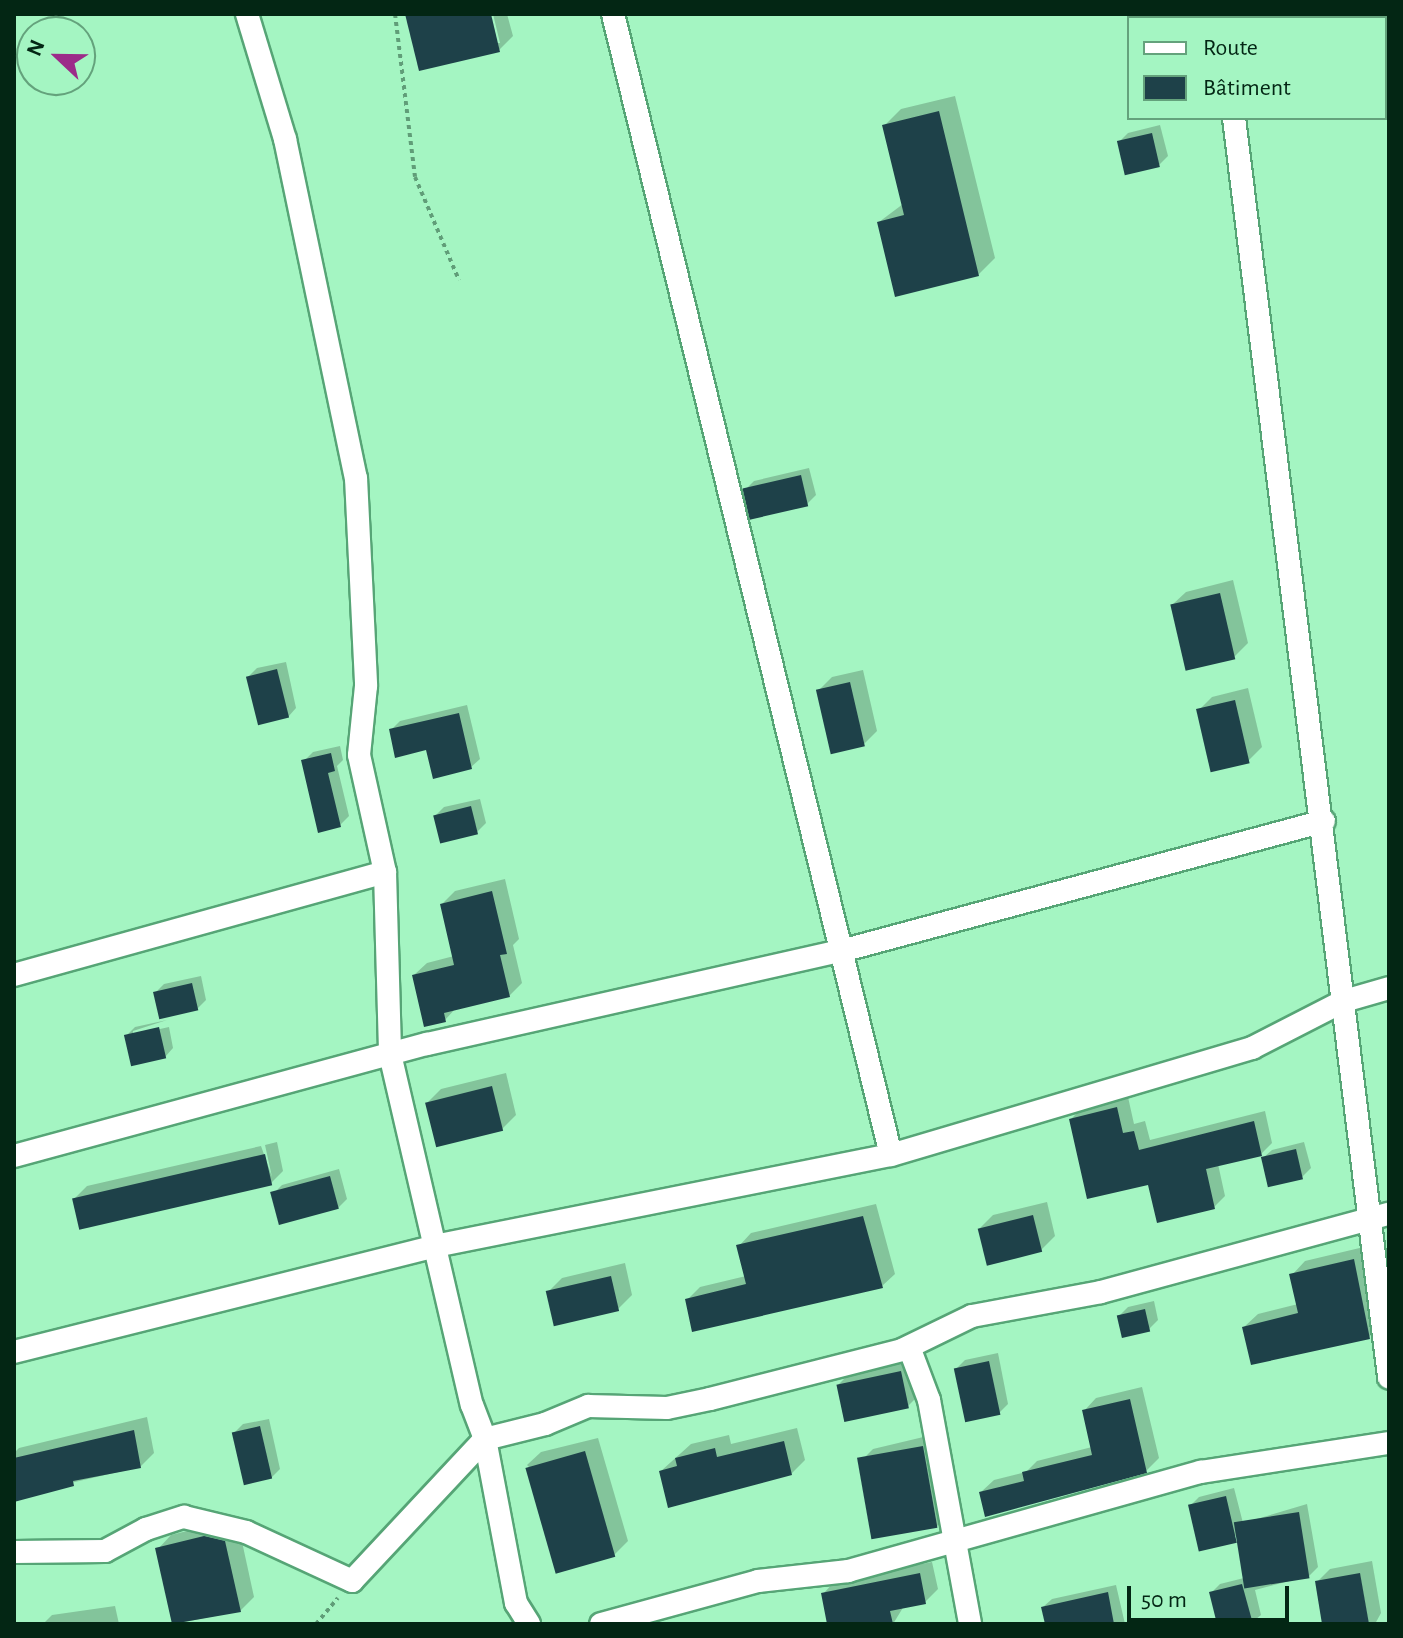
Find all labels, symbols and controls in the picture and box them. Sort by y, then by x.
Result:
north arrow [16,16,96,96]
legend [1127,16,1387,120]
text: Route [1203,36,1258,60]
text: N [23,37,49,59]
text: Bâtiment [1203,76,1291,100]
scale bar [1131,1570,1293,1620]
text: 50 m [1141,1588,1187,1612]

